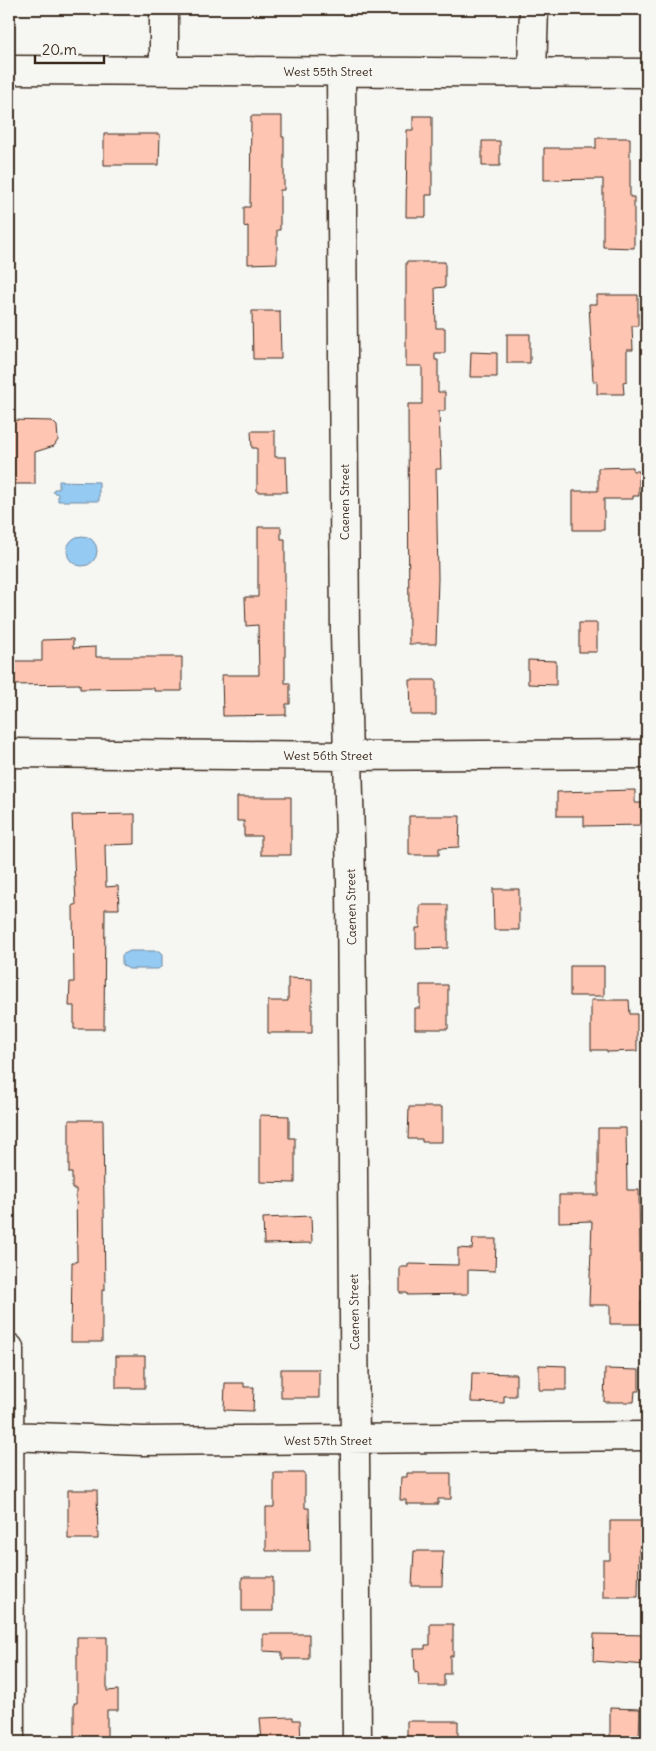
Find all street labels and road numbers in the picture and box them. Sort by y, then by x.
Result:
street label: West 55th Street [284,64,372,79]
street label: Caenen Street [337,464,352,540]
street label: West 56th Street [284,748,372,763]
street label: Caenen Street [343,869,359,945]
street label: Caenen Street [346,1274,362,1350]
street label: West 57th Street [284,1433,372,1448]

